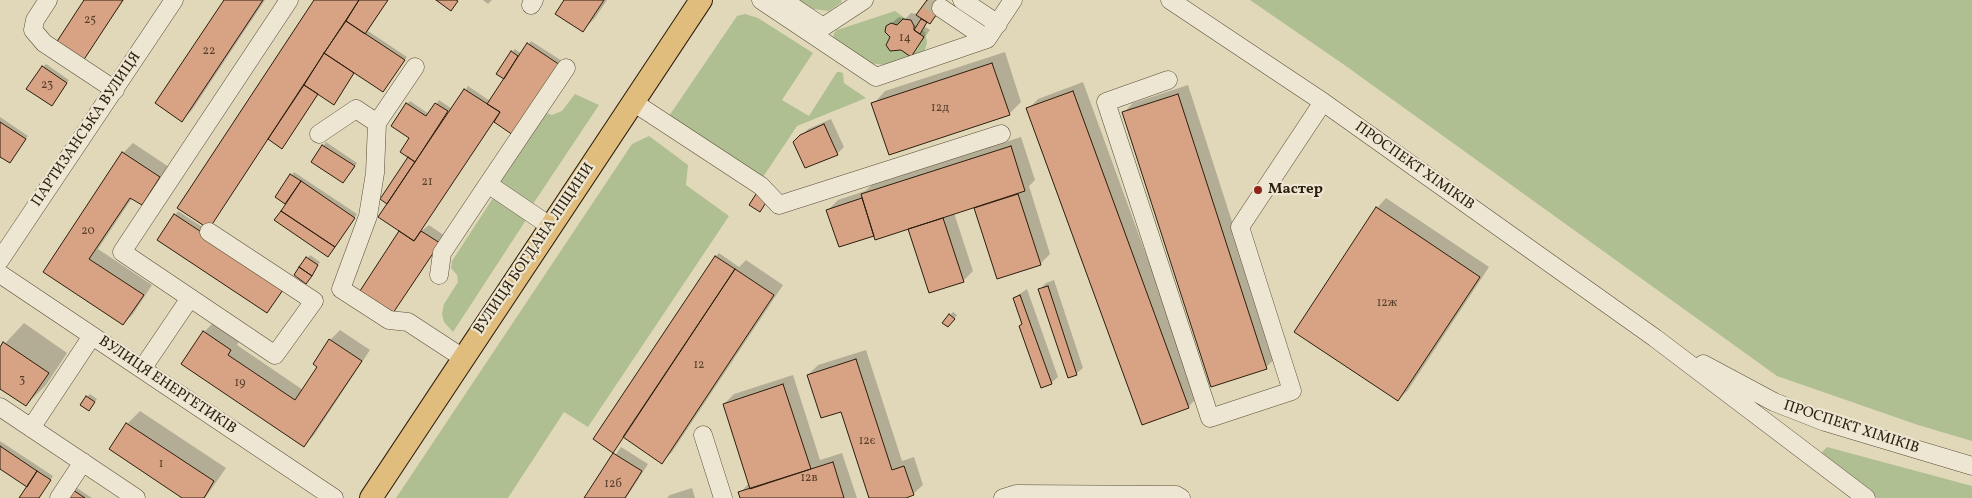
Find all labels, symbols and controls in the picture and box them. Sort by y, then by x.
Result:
house number: 25 [84,14,96,28]
house number: 14 [899,32,911,46]
house number: 22 [203,45,215,59]
street label: ПАРТИЗАНСЬКА ВУЛИЦЯ [28,49,146,211]
house number: 23 [41,79,53,93]
house number: 12д [931,102,949,116]
street label: ПРОСПЕКТ ХІМІКІВ [1351,119,1477,215]
street label: ВУЛИЦЯ БОГДАНА ЛІЩИНИ [471,160,599,338]
house number: 21 [421,176,433,190]
place label: Мастер [1268,181,1323,199]
marker: Мастер [1252,184,1264,196]
house number: 20 [81,225,95,239]
house number: 12ж [1377,297,1397,311]
street label: ВУЛИЦЯ ЕНЕРГЕТИКІВ [95,333,239,439]
house number: 12 [693,359,705,373]
house number: 3 [19,374,25,388]
house number: 19 [235,377,245,391]
street label: ПРОСПЕКТ ХІМІКІВ [1781,398,1921,458]
house number: 12є [859,435,875,449]
house number: 1 [159,458,163,472]
house number: 12в [800,472,818,486]
house number: 12б [604,478,622,492]

